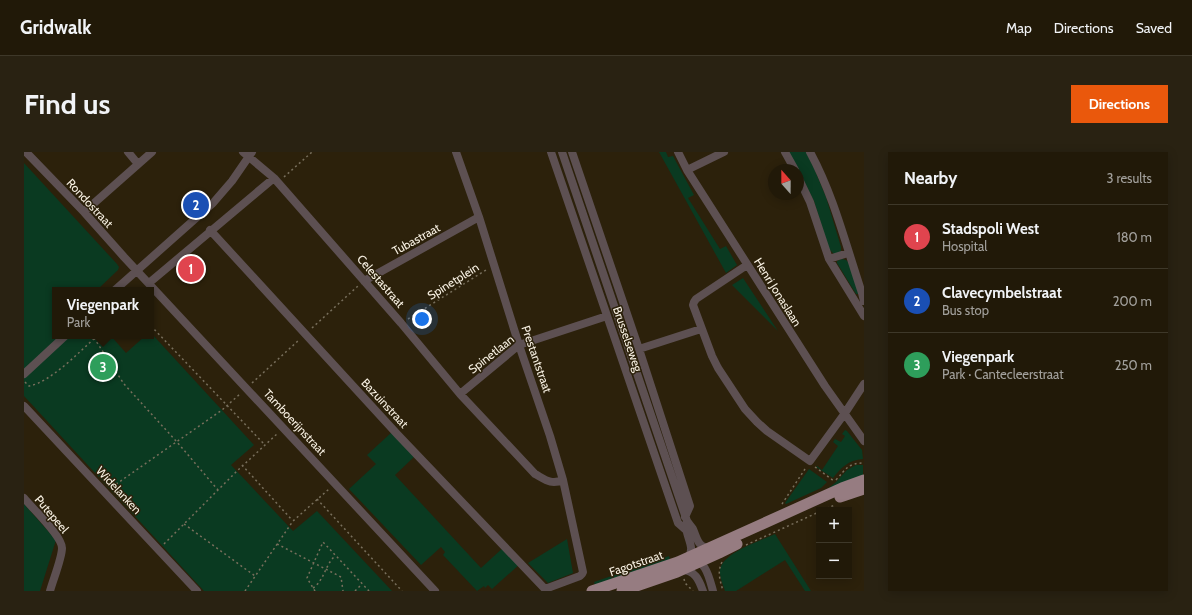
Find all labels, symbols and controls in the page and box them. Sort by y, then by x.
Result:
text: Gridwalk [20,16,92,39]
text: Map [1006,19,1032,37]
text: Directions [1054,19,1114,37]
text: Saved [1136,19,1172,37]
button: Directions [1071,85,1168,123]
text: Find us [24,87,110,121]
north arrow [768,164,804,200]
text: Nearby [904,168,957,188]
text: 3 results [1106,170,1152,186]
street label: Rondostraat [63,175,117,231]
pin: 2 [183,190,209,220]
street label: Tubastraat [390,220,442,258]
text: Stadspoli West [942,220,1039,238]
text: 1 [915,229,919,245]
text: 180 m [1116,229,1152,245]
text: Hospital [942,238,987,254]
street label: Celestastraat [354,251,408,311]
pin: 1 [178,254,204,284]
street label: Henri Jonaslaan [751,255,805,329]
street label: Spinetplein [424,259,482,303]
text: Clavecymbelstraat [942,284,1062,302]
popup [52,287,154,339]
text: 2 [914,293,920,309]
text: 200 m [1113,293,1152,309]
text: Viegenpark [67,296,139,314]
text: Bus stop [942,302,989,318]
street label: Brusselseweg [610,304,646,375]
your location [412,309,432,329]
text: Park [67,314,90,330]
street label: Prestantstraat [518,323,556,395]
street label: Spinetlaan [465,331,517,377]
text: Viegenpark [942,348,1014,366]
pin: 3 [90,352,116,382]
text: 3 [913,357,921,373]
text: 250 m [1115,357,1152,373]
text: Park · Cantecleerstraat [942,366,1064,382]
street label: Bazuinstraat [358,375,412,431]
street label: Tamboerijnstraat [260,386,330,458]
street label: Widelanken [93,463,145,517]
street label: Putepeel [32,492,72,536]
map controls [816,507,852,579]
button: + [816,507,852,543]
button: − [816,543,852,579]
street label: Fagotstraat [607,547,665,579]

